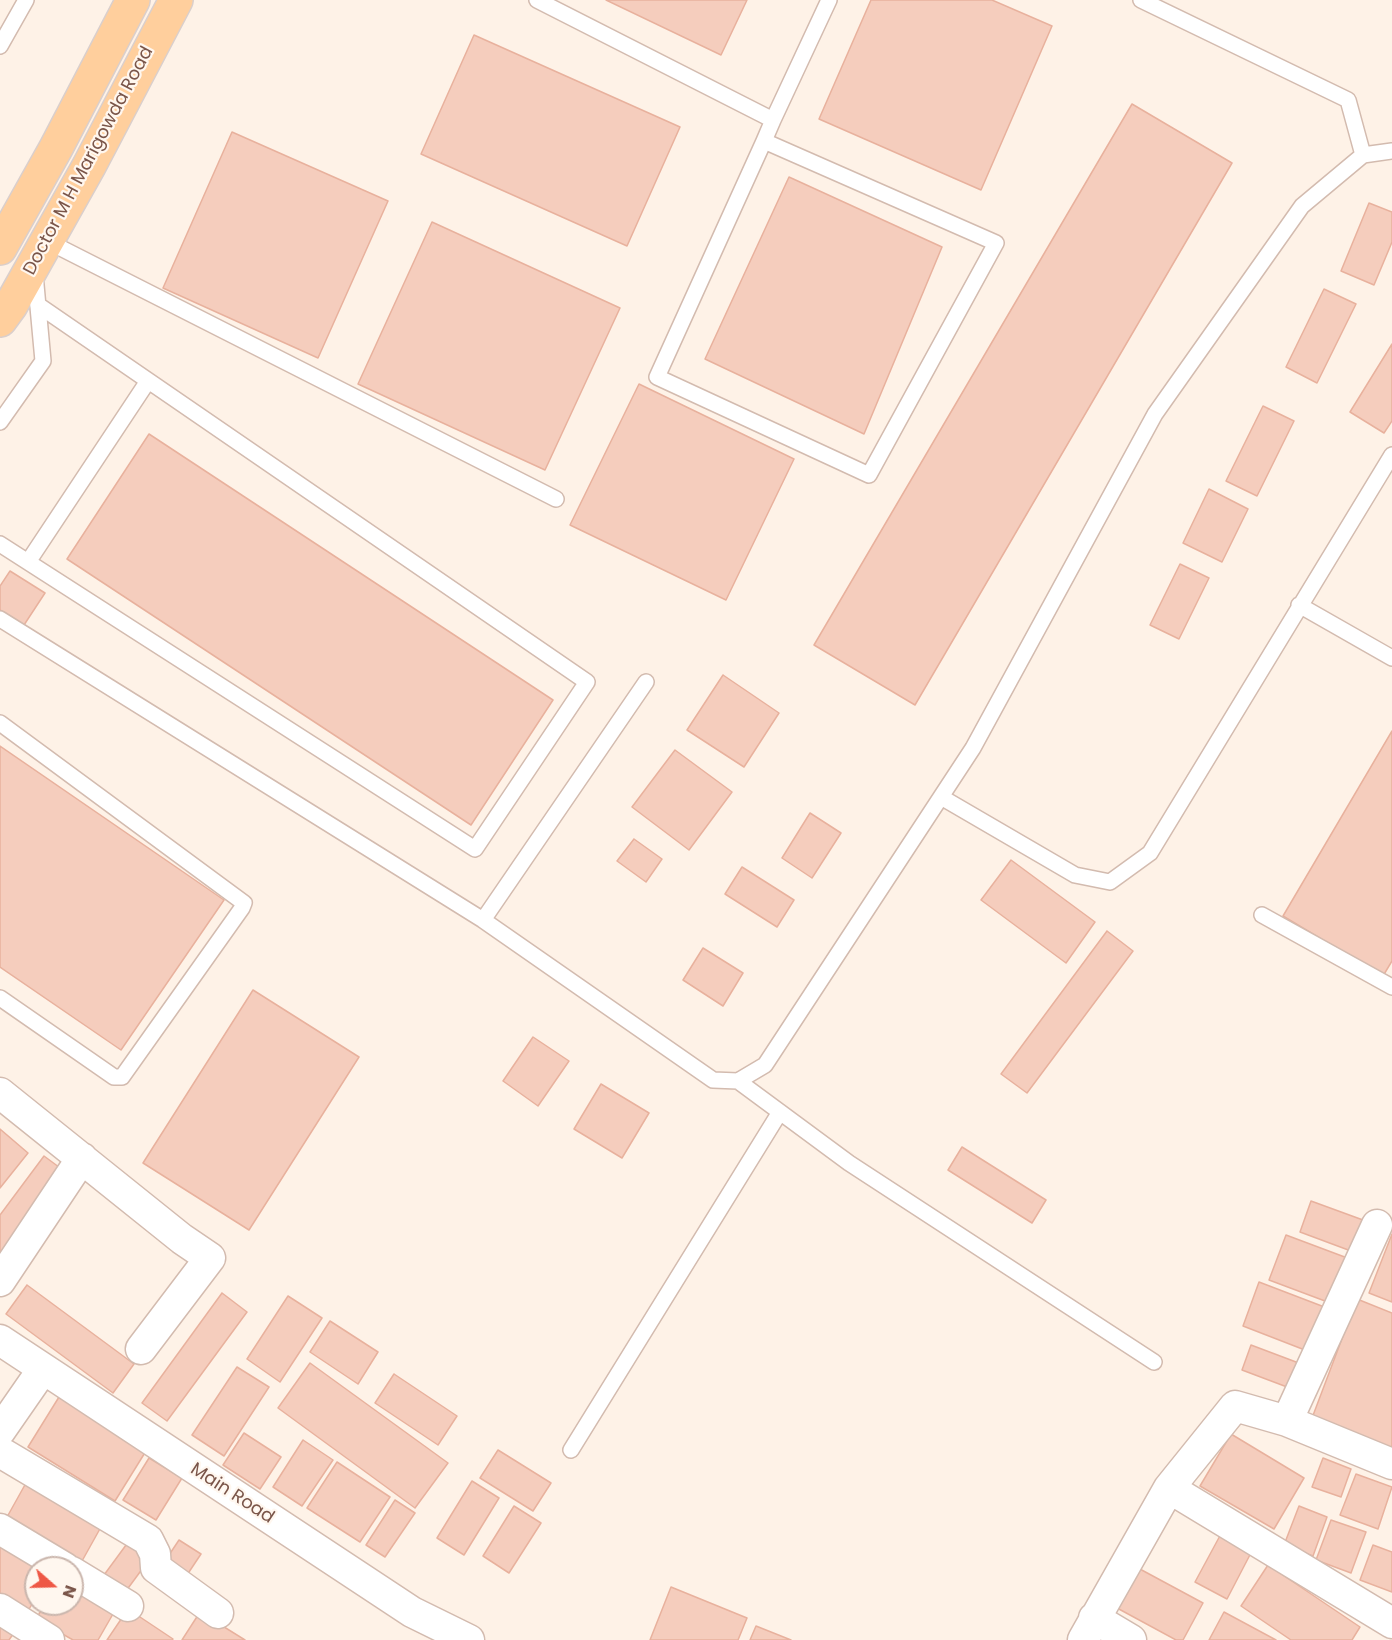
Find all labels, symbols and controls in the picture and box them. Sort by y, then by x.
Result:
street label: Doctor M H Marigowda Road [19,43,159,279]
street label: Main Road [186,1459,278,1529]
north arrow [24,1556,84,1616]
text: N [57,1582,82,1601]

